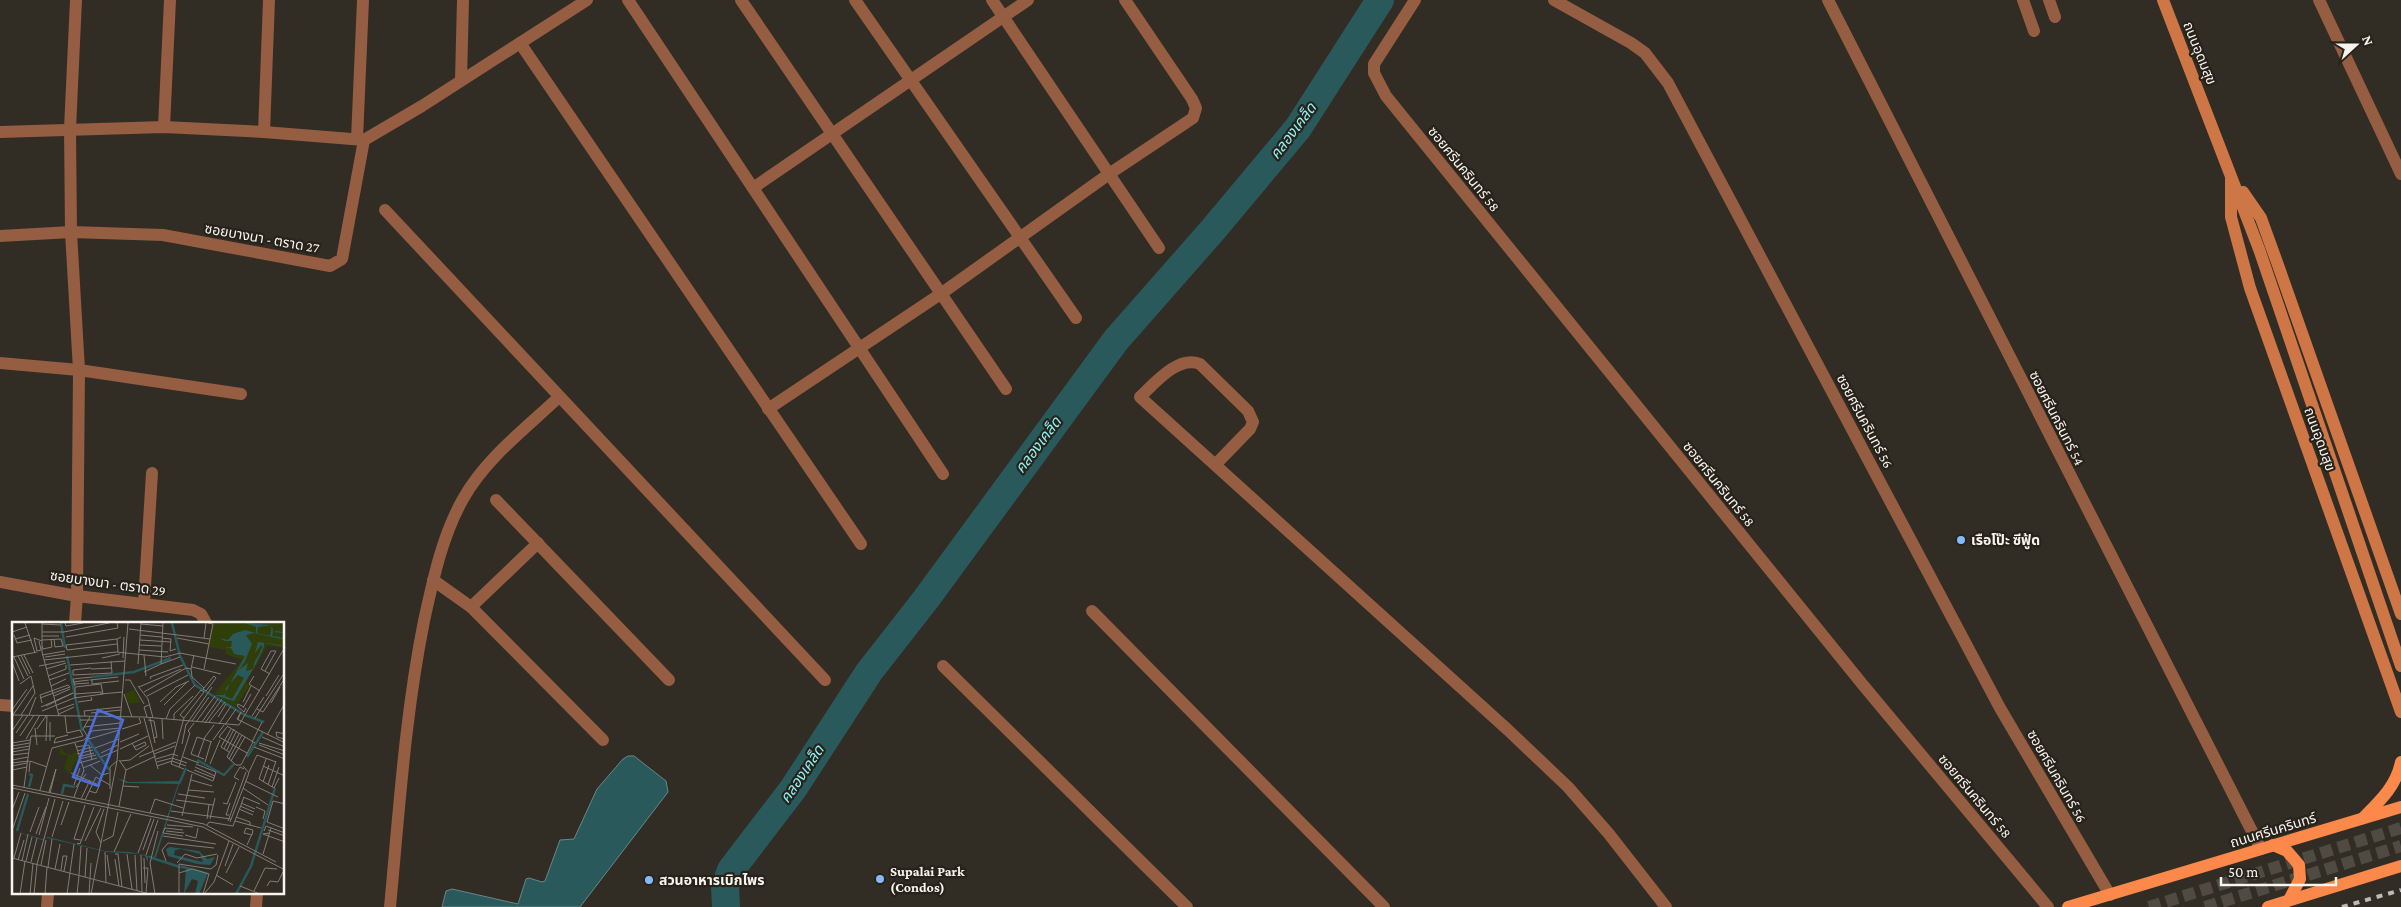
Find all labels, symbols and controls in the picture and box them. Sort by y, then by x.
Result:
street label: ถนนอุดมสุข [2179,19,2220,87]
north arrow [2331,20,2381,70]
text: N [2359,33,2377,48]
water label: คลองเคล็ด [1267,99,1320,162]
street label: ซอยศรีนครินทร์ 58 [1425,123,1503,215]
street label: ซอยบางนา - ตราด 27 [203,220,321,256]
street label: ซอยศรีนครินทร์ 54 [2026,368,2088,468]
street label: ซอยศรีนครินทร์ 56 [1834,371,1896,471]
street label: ถนนอุดมสุข [2300,405,2339,473]
water label: คลองเคล็ด [1012,413,1065,476]
street label: ซอยศรีนครินทร์ 58 [1680,438,1758,530]
place label: เรือโป๊ะ ซีฟู้ด [1971,532,2040,550]
marker: เรือโป๊ะ ซีฟู้ด [1955,534,1967,546]
street label: ซอยบางนา - ตราด 29 [49,567,167,599]
inset map [12,622,285,894]
street label: ซอยศรีนครินทร์ 56 [2024,727,2090,825]
water label: คลองเคล็ด [777,742,827,806]
street label: ซอยศรีนครินทร์ 58 [1935,751,2015,841]
street label: ถนนศรีนครินทร์ [2228,809,2319,851]
scale bar [2221,854,2336,886]
place label: Supalai Park (Condos) [890,863,965,896]
text: 50 m [2228,864,2258,880]
place label: สวนอาหารเบิกไพร [659,872,765,888]
marker: Supalai Park (Condos) [874,873,886,885]
marker: สวนอาหารเบิกไพร [643,874,655,886]

